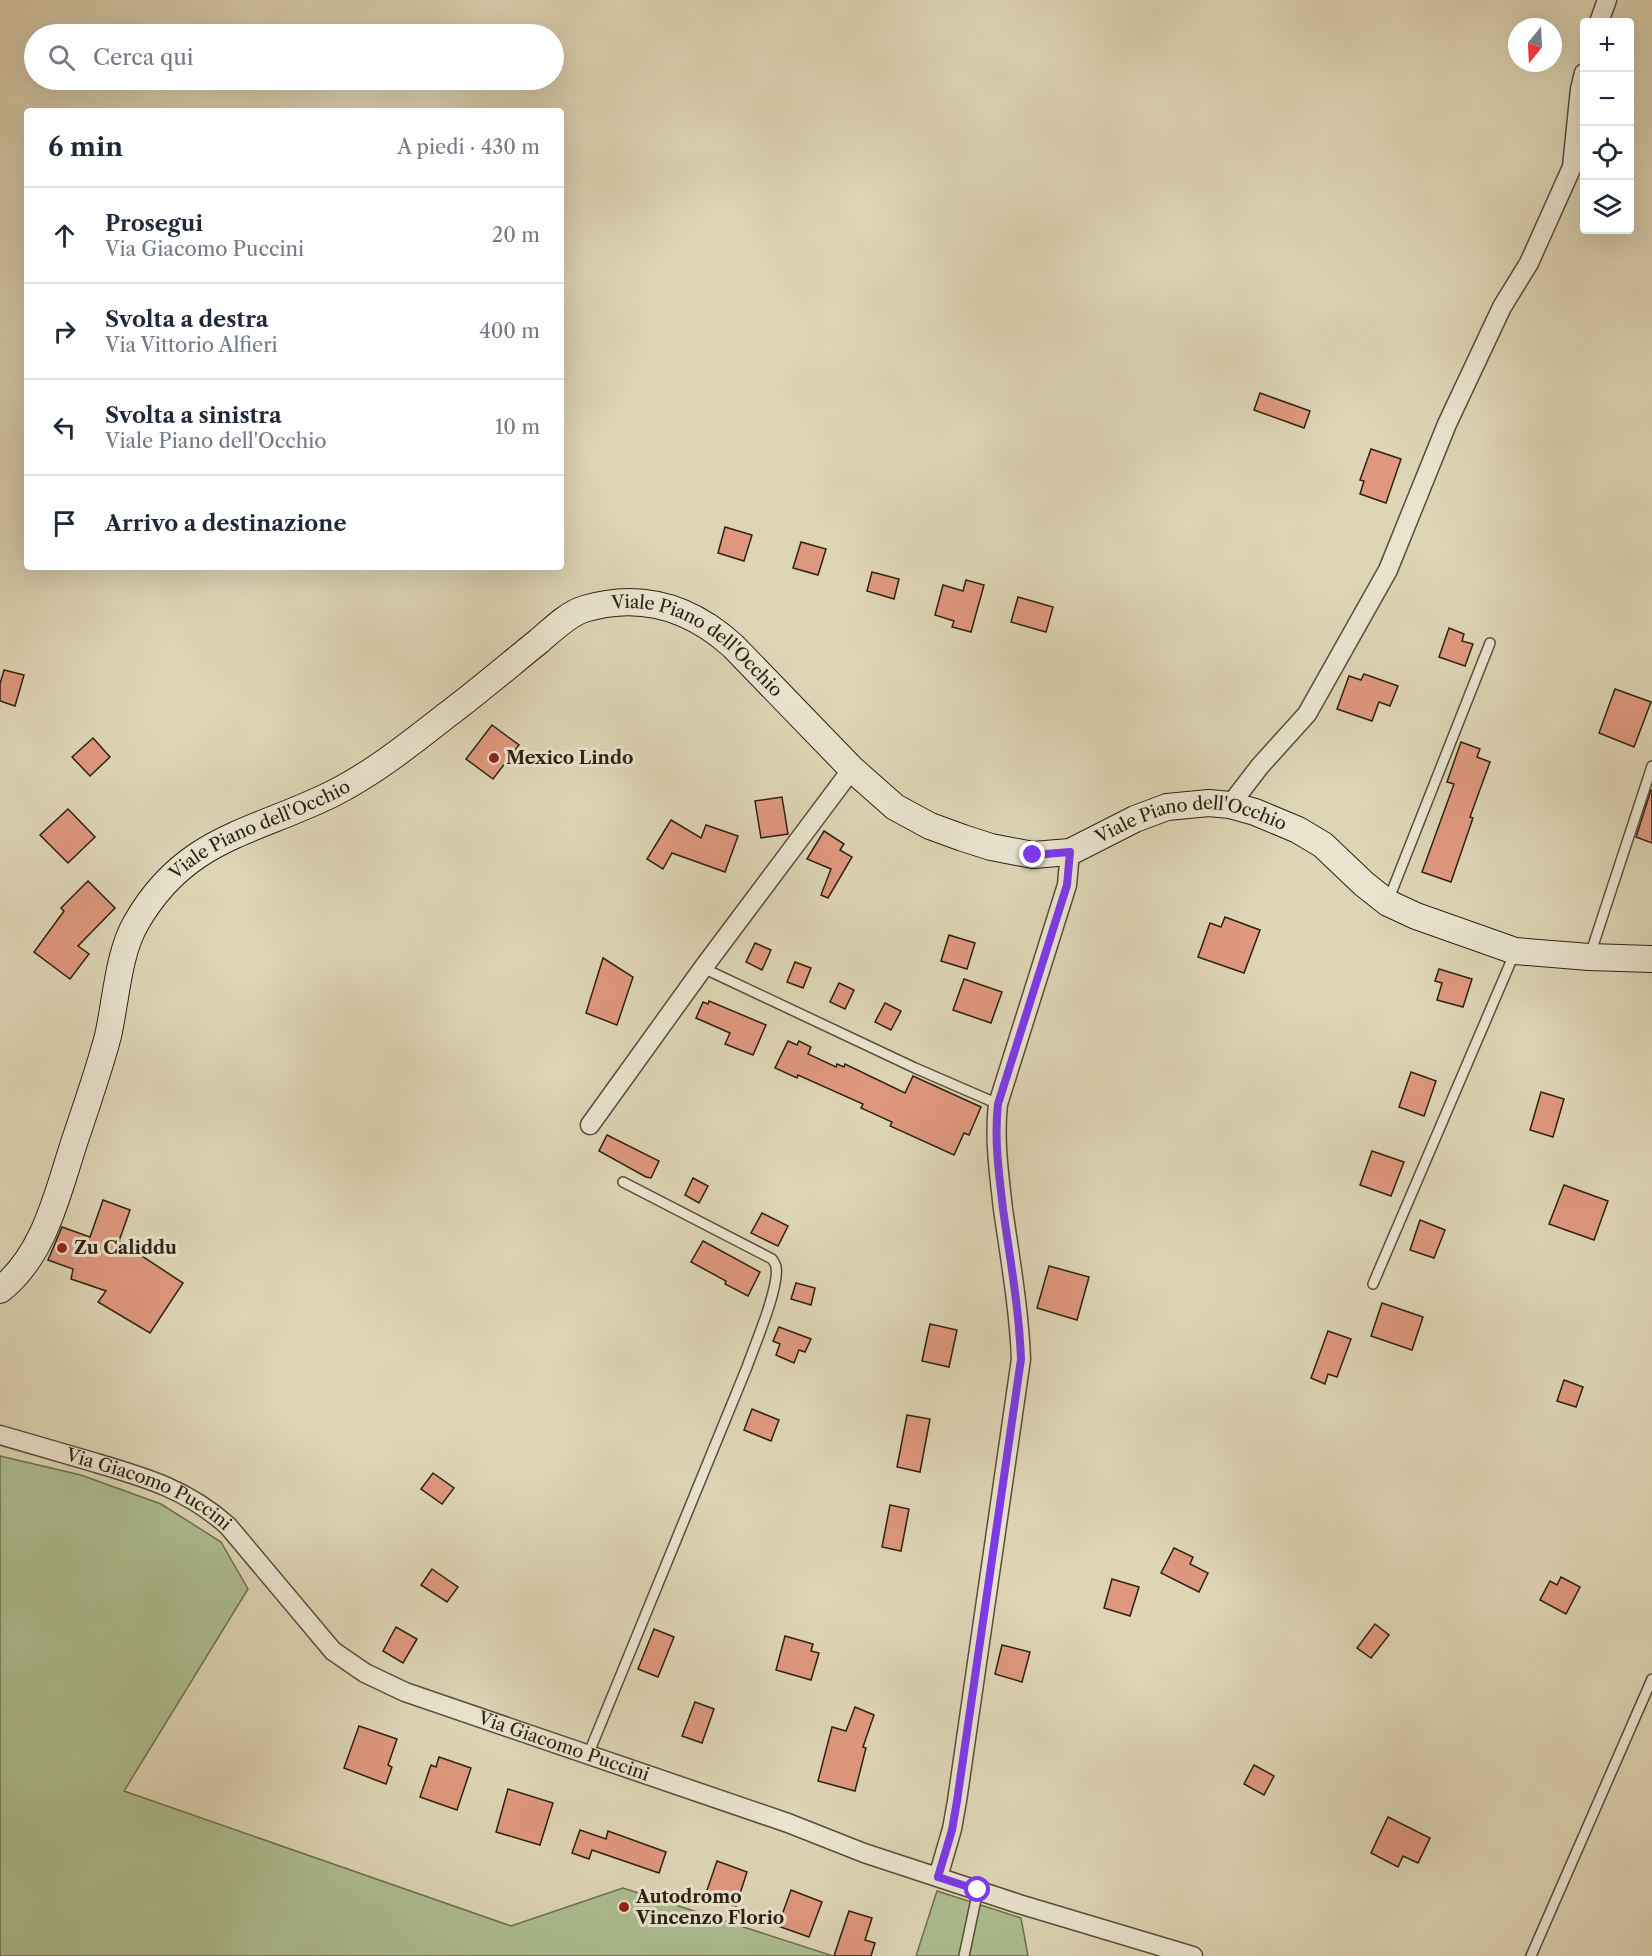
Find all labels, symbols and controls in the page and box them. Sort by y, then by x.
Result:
north arrow [1508,18,1562,72]
map controls [1580,18,1634,234]
button: + [1580,18,1634,72]
search box [24,24,564,90]
icon: search [45,41,78,74]
text: Cerca qui [93,44,194,71]
button: − [1580,72,1634,126]
button: locate [1580,126,1634,180]
text: 6 min [48,131,123,163]
text: A piedi · 430 m [397,135,540,159]
button: layers [1580,180,1634,234]
text: Prosegui [105,210,203,237]
icon: ahead [48,219,81,252]
text: 20 m [492,223,540,247]
text: Via Giacomo Puccini [105,237,304,261]
text: Svolta a destra [105,306,268,333]
icon: right [48,315,81,348]
text: 400 m [479,319,540,343]
text: Via Vittorio Alfieri [105,333,278,357]
text: Svolta a sinistra [105,402,282,429]
icon: left [48,411,81,444]
text: 10 m [495,415,540,439]
text: Viale Piano dell'Occhio [105,429,327,453]
icon: arrive [48,507,81,540]
text: Arrivo a destinazione [105,510,347,537]
street label: Viale Piano dell'Occhio [610,591,787,701]
place label: Mexico Lindo [506,747,633,769]
marker: Mexico Lindo [487,751,501,765]
street label: Viale Piano dell'Occhio [164,775,354,885]
street label: Viale Piano dell'Occhio [1091,792,1290,849]
route end [1019,841,1045,867]
place label: Zu Caliddu [74,1237,177,1259]
marker: Zu Caliddu [55,1241,69,1255]
street label: Via Giacomo Puccini [63,1443,236,1535]
street label: Via Giacomo Puccini [475,1707,653,1786]
route start [964,1876,990,1902]
place label: Autodromo Vincenzo Florio [635,1886,784,1929]
marker: Autodromo Vincenzo Florio [617,1900,631,1914]

